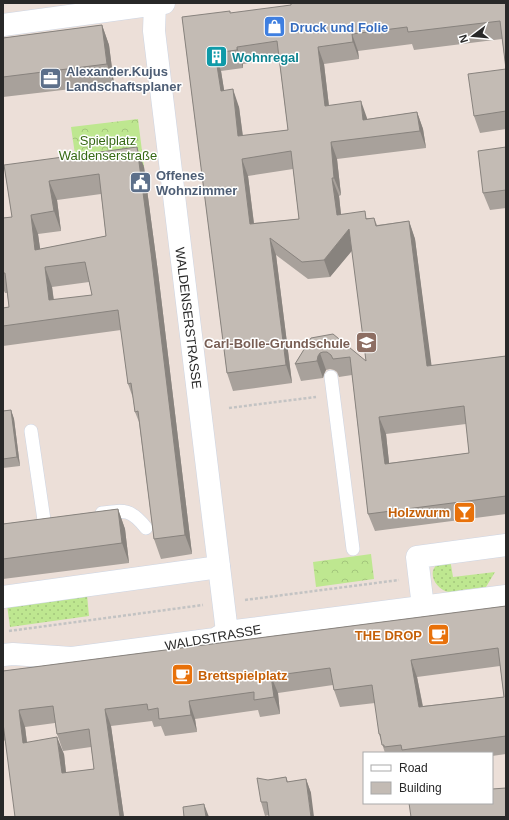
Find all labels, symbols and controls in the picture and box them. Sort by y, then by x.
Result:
shop icon: Druck und Folie [262,14,288,40]
north arrow [453,16,493,56]
place label: Druck und Folie [290,20,388,35]
text: N [457,33,470,44]
building icon: Wohnregal [203,44,229,70]
place label: Wohnregal [232,50,299,65]
place label: Alexander.Kujus Landschaftsplaner [66,64,182,94]
office icon: Alexander.Kujus Landschaftsplaner [37,65,63,91]
park label: Spielplatz Waldenserstraße [59,133,157,163]
place label: Offenes Wohnzimmer [156,168,237,198]
public building icon: Offenes Wohnzimmer [127,169,153,195]
street label: WALDENSERSTRASSE [172,246,204,390]
school or university icon: Carl-Bolle-Grundschule [353,330,379,356]
place label: Carl-Bolle-Grundschule [204,336,350,351]
bar icon: Holzwurm [452,499,478,525]
place label: Holzwurm [388,505,450,520]
street label: WALDSTRASSE [164,622,263,653]
cafe icon: THE DROP [425,622,451,648]
place label: THE DROP [355,628,422,643]
cafe icon: Brettspielplatz [169,662,195,688]
place label: Brettspielplatz [198,668,288,683]
legend [363,752,493,804]
text: Road [399,761,428,775]
text: Building [399,781,442,795]

